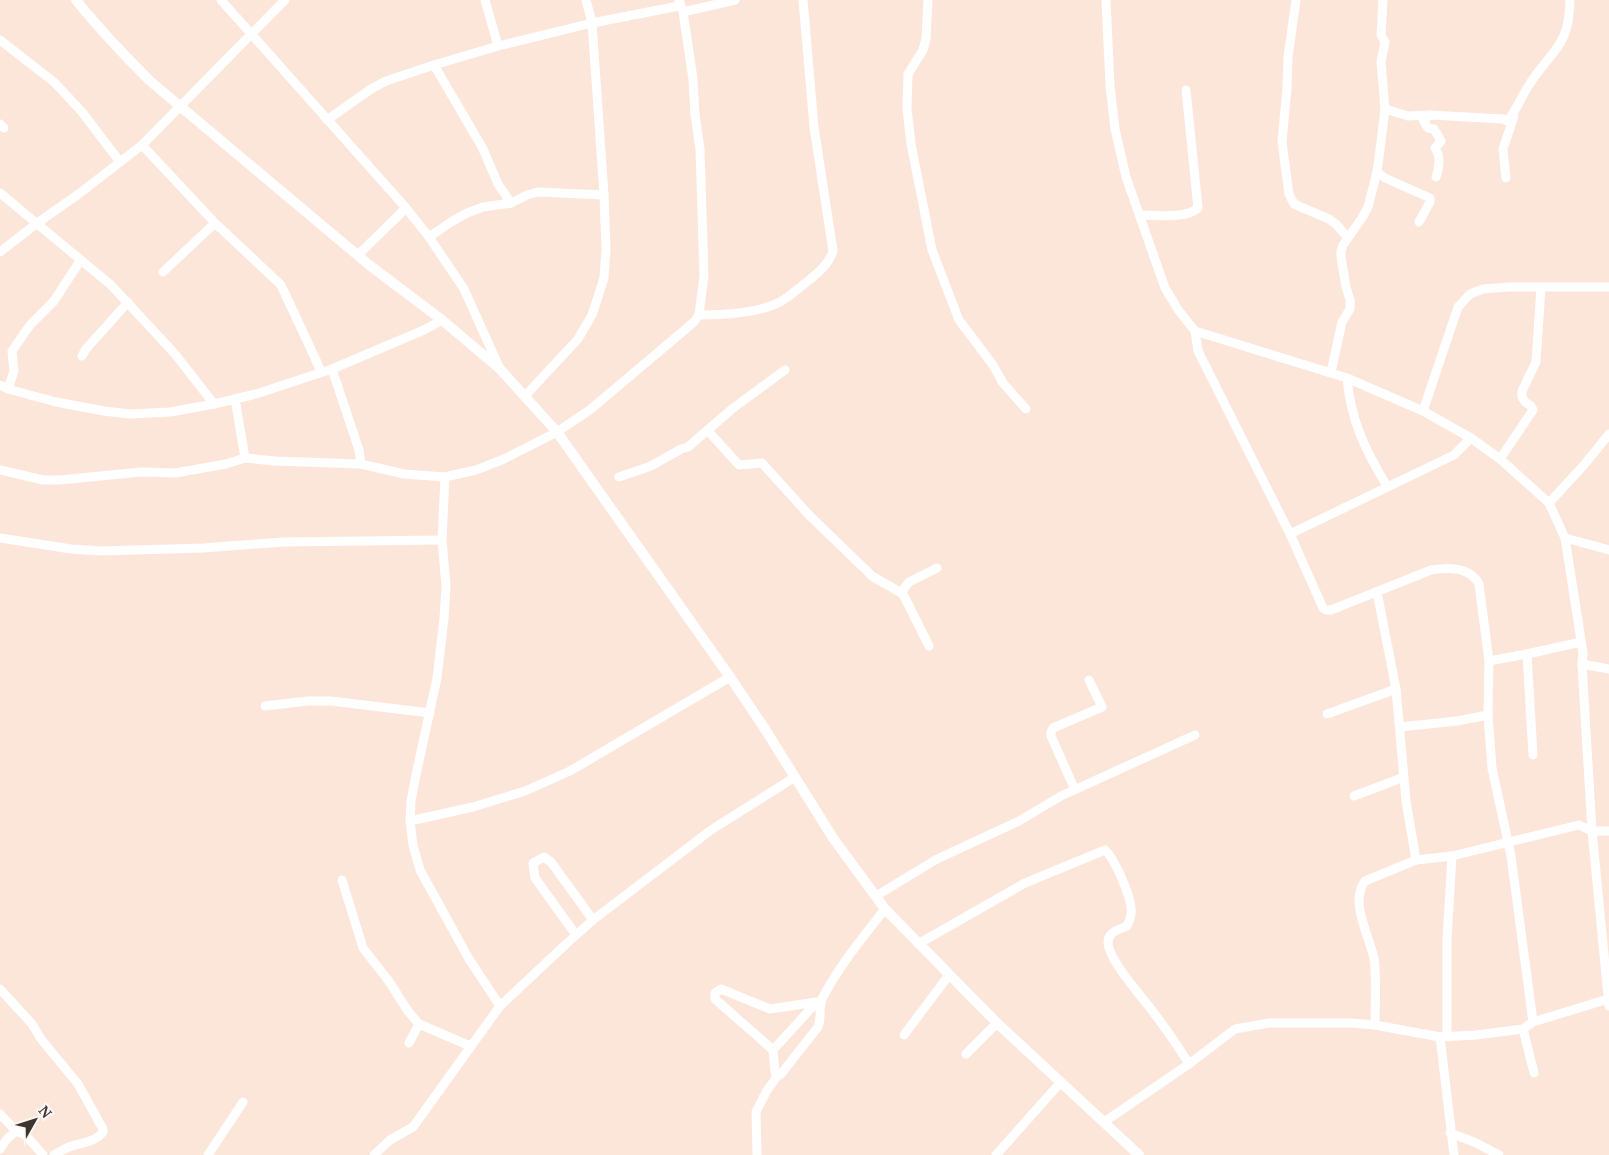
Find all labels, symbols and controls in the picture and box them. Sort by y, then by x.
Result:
north arrow [10,1095,60,1145]
text: N [35,1101,56,1122]

